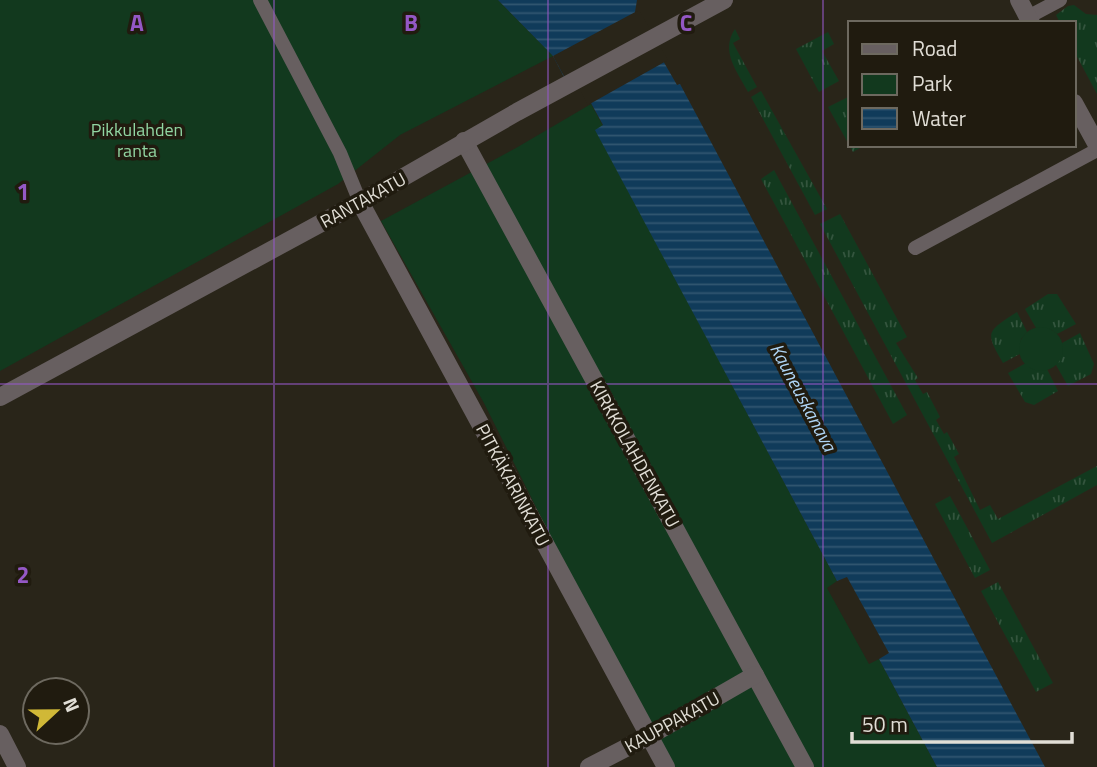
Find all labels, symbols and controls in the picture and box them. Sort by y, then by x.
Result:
text: A [130,5,144,40]
text: B [404,5,418,40]
text: C [680,5,692,40]
legend [848,21,1076,147]
text: Road [912,32,957,64]
text: Park [912,67,952,99]
text: Water [912,102,966,134]
park label: Pikkulahden ranta [91,116,183,164]
street label: RANTAKATU [315,165,411,235]
text: 1 [17,174,29,209]
water label: Kauneuskanava [763,338,845,458]
street label: KIRKKOLAHDENKATU [583,376,687,532]
street label: PITKÄKARINKATU [469,419,557,551]
text: 2 [17,557,29,592]
north arrow [21,676,91,746]
street label: KAUPPAKATU [619,685,725,759]
text: N [56,693,88,716]
scale bar [852,700,1072,744]
text: 50 m [862,708,908,740]

